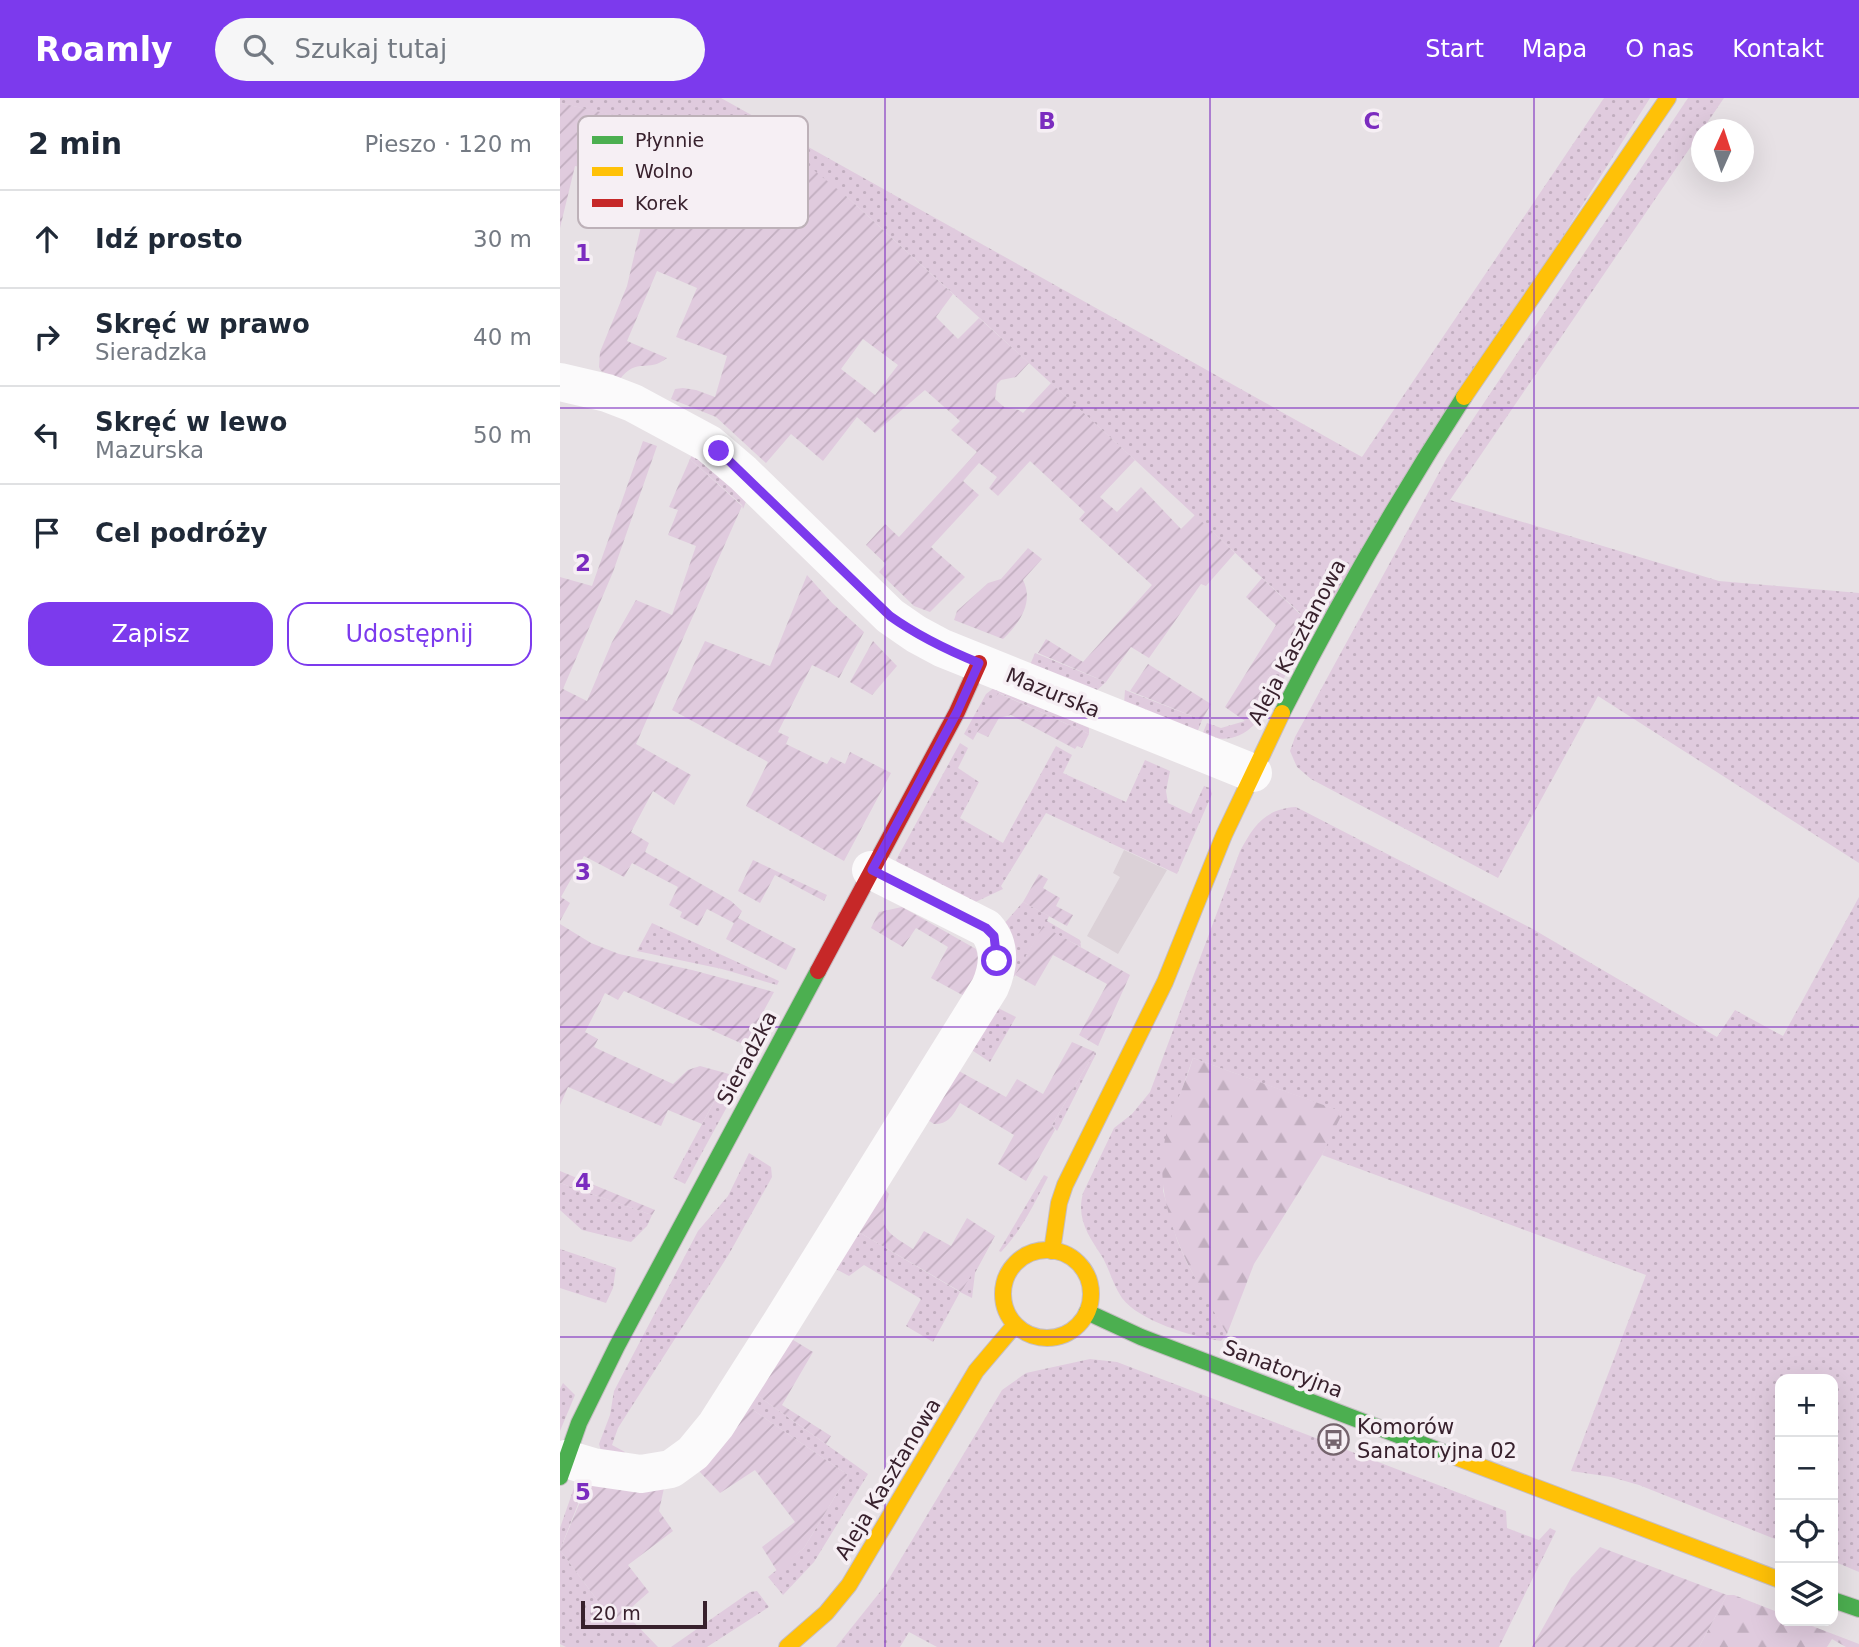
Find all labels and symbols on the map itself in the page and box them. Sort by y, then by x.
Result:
text: B [1038,108,1056,134]
text: C [1364,108,1380,134]
legend [578,116,808,228]
north arrow [1691,119,1754,182]
text: Płynnie [635,129,704,151]
text: Wolno [635,160,693,182]
text: Korek [635,192,688,214]
text: 1 [575,240,591,266]
route end [703,435,734,466]
text: 2 [575,550,591,576]
street label: Aleja Kasztanowa [1243,555,1351,729]
street label: Mazurska [1002,663,1104,723]
text: 3 [575,859,591,885]
route start [981,945,1012,976]
street label: Sieradzka [712,1007,782,1109]
text: 4 [575,1169,591,1195]
street label: Sanatoryjna [1220,1335,1346,1403]
street label: Aleja Kasztanowa [830,1394,946,1564]
place label: Komorów Sanatoryjna 02 [1357,1415,1517,1463]
bus stop icon: Komorów Sanatoryjna 02 [1317,1422,1351,1456]
text: 5 [575,1479,591,1505]
scale bar [581,1598,707,1630]

